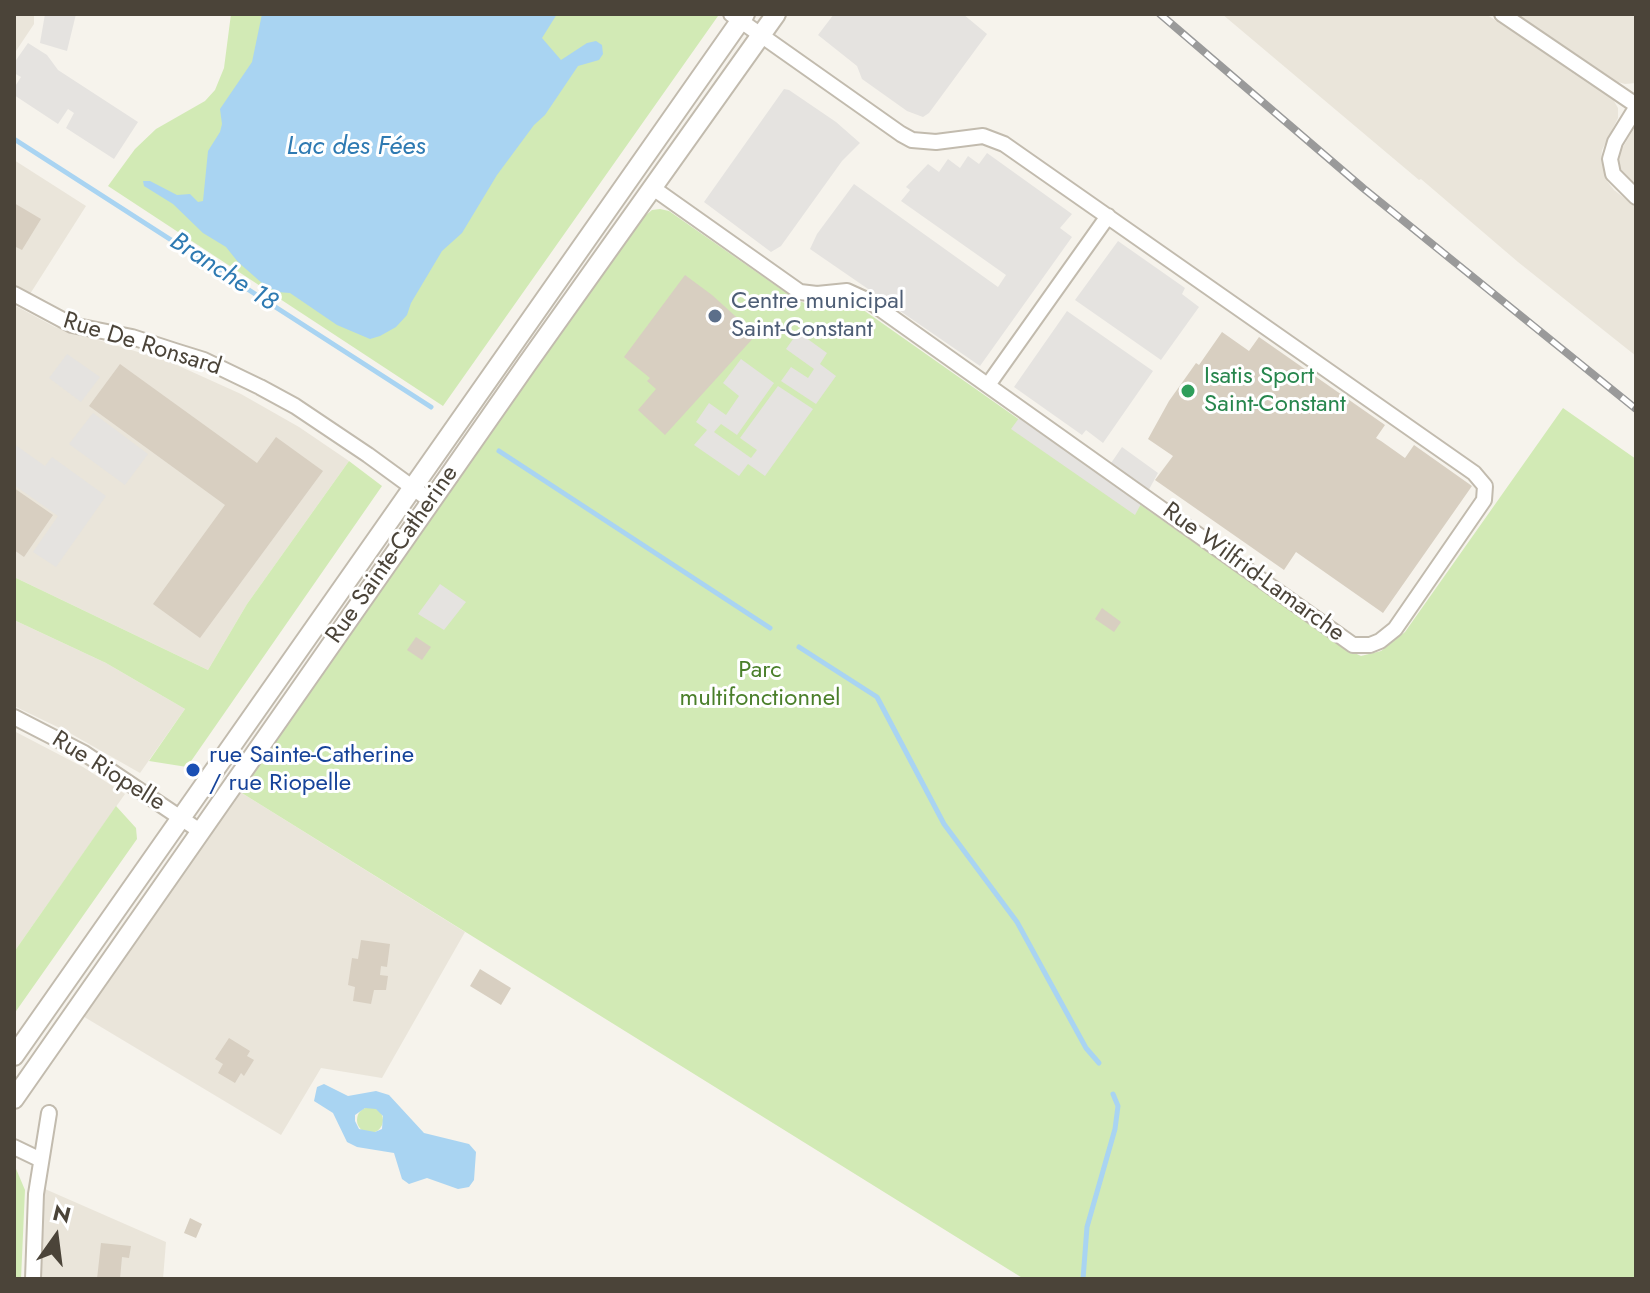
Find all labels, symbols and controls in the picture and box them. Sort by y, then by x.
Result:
water label: Lac des Fées [287,132,425,164]
water label: Branche 18 [164,227,282,319]
place label: Centre municipal Saint-Constant [731,288,904,344]
street label: Rue De Ronsard [59,307,225,383]
marker: Centre municipal Saint-Constant [706,307,724,325]
place label: Isatis Sport Saint-Constant [1204,363,1346,419]
marker: Isatis Sport Saint-Constant [1179,382,1197,400]
street label: Rue Sainte-Catherine [321,461,465,649]
street label: Rue Wilfrid-Lamarche [1156,497,1350,649]
park label: Parc multifonctionnel [679,657,841,713]
street label: Rue Riopelle [46,726,170,818]
place label: rue Sainte-Catherine / rue Riopelle [209,742,414,798]
marker: rue Sainte-Catherine / rue Riopelle [184,761,202,779]
text: N [49,1196,74,1231]
north arrow [16,1197,96,1277]

